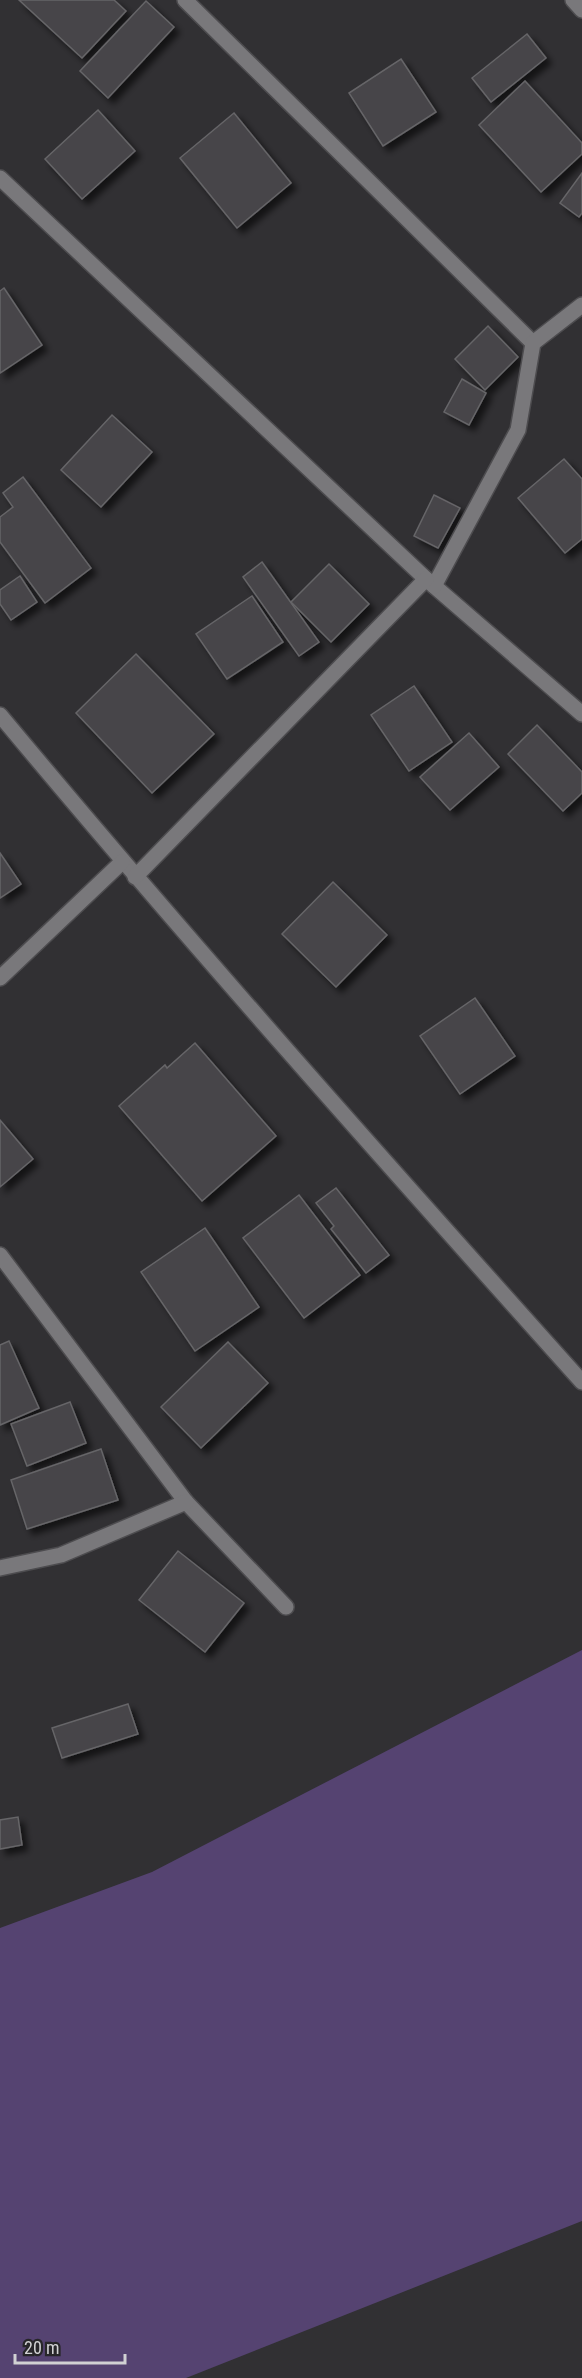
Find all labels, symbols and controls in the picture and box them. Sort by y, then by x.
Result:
scale bar [15,2327,124,2365]
text: 20 m [24,2337,59,2358]

